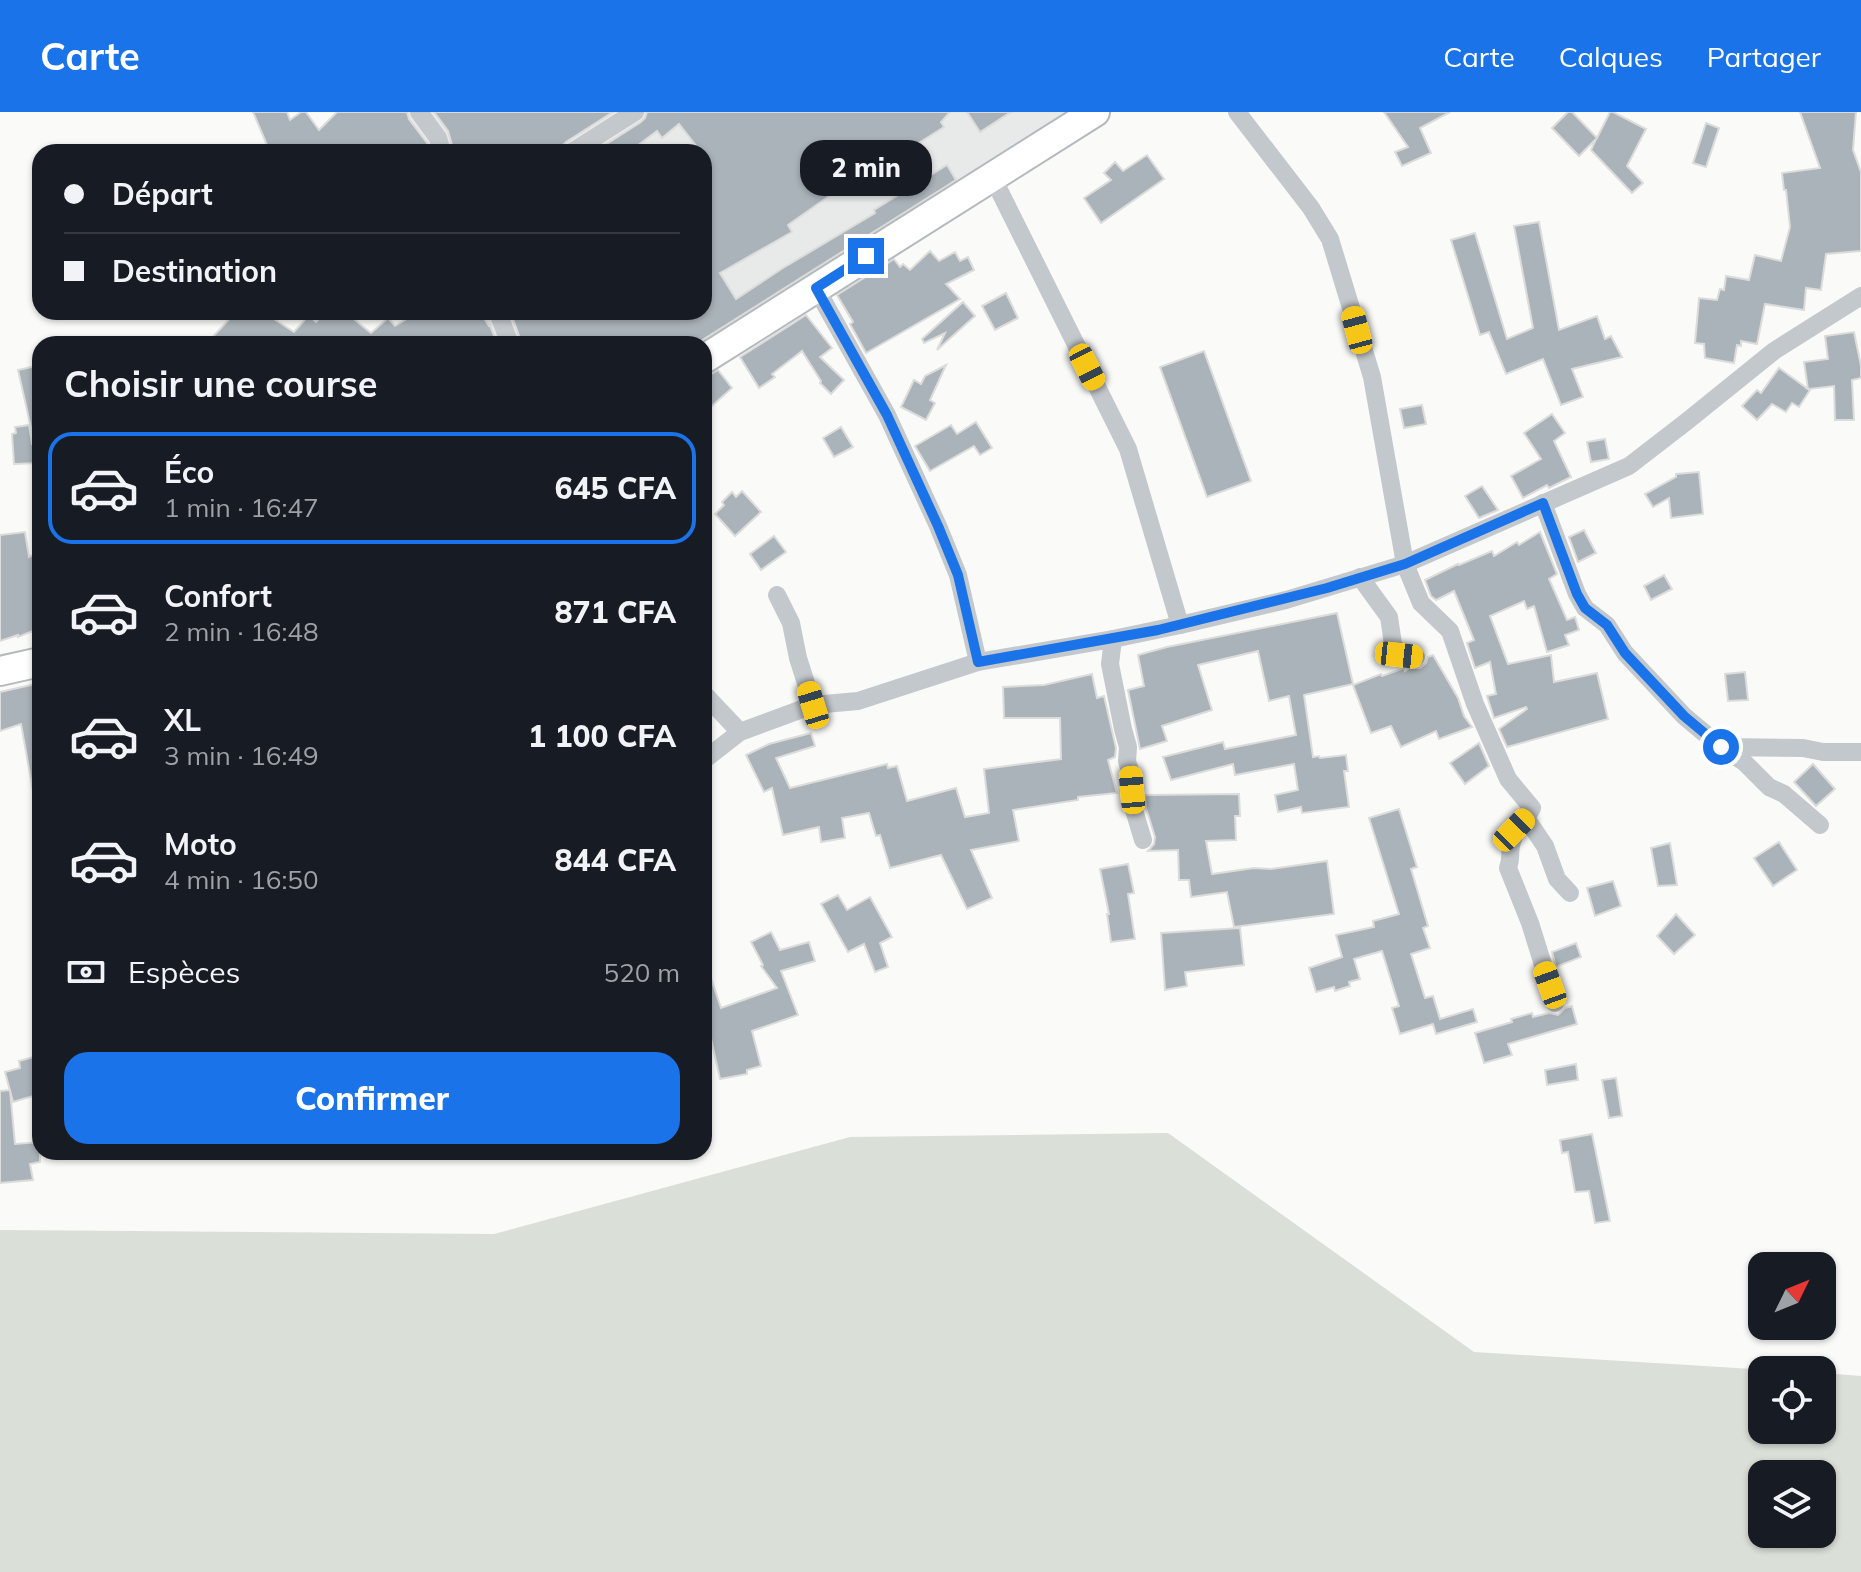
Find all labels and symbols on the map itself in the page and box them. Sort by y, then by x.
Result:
callout: 2 min [800,140,932,196]
route end [848,238,884,274]
car [1339,304,1375,356]
car [1065,340,1109,394]
car [1374,641,1424,669]
car [795,679,831,731]
route start [1703,729,1739,765]
car [1118,765,1146,815]
car [1489,804,1539,856]
car [1531,958,1569,1012]
north arrow [1748,1252,1836,1340]

